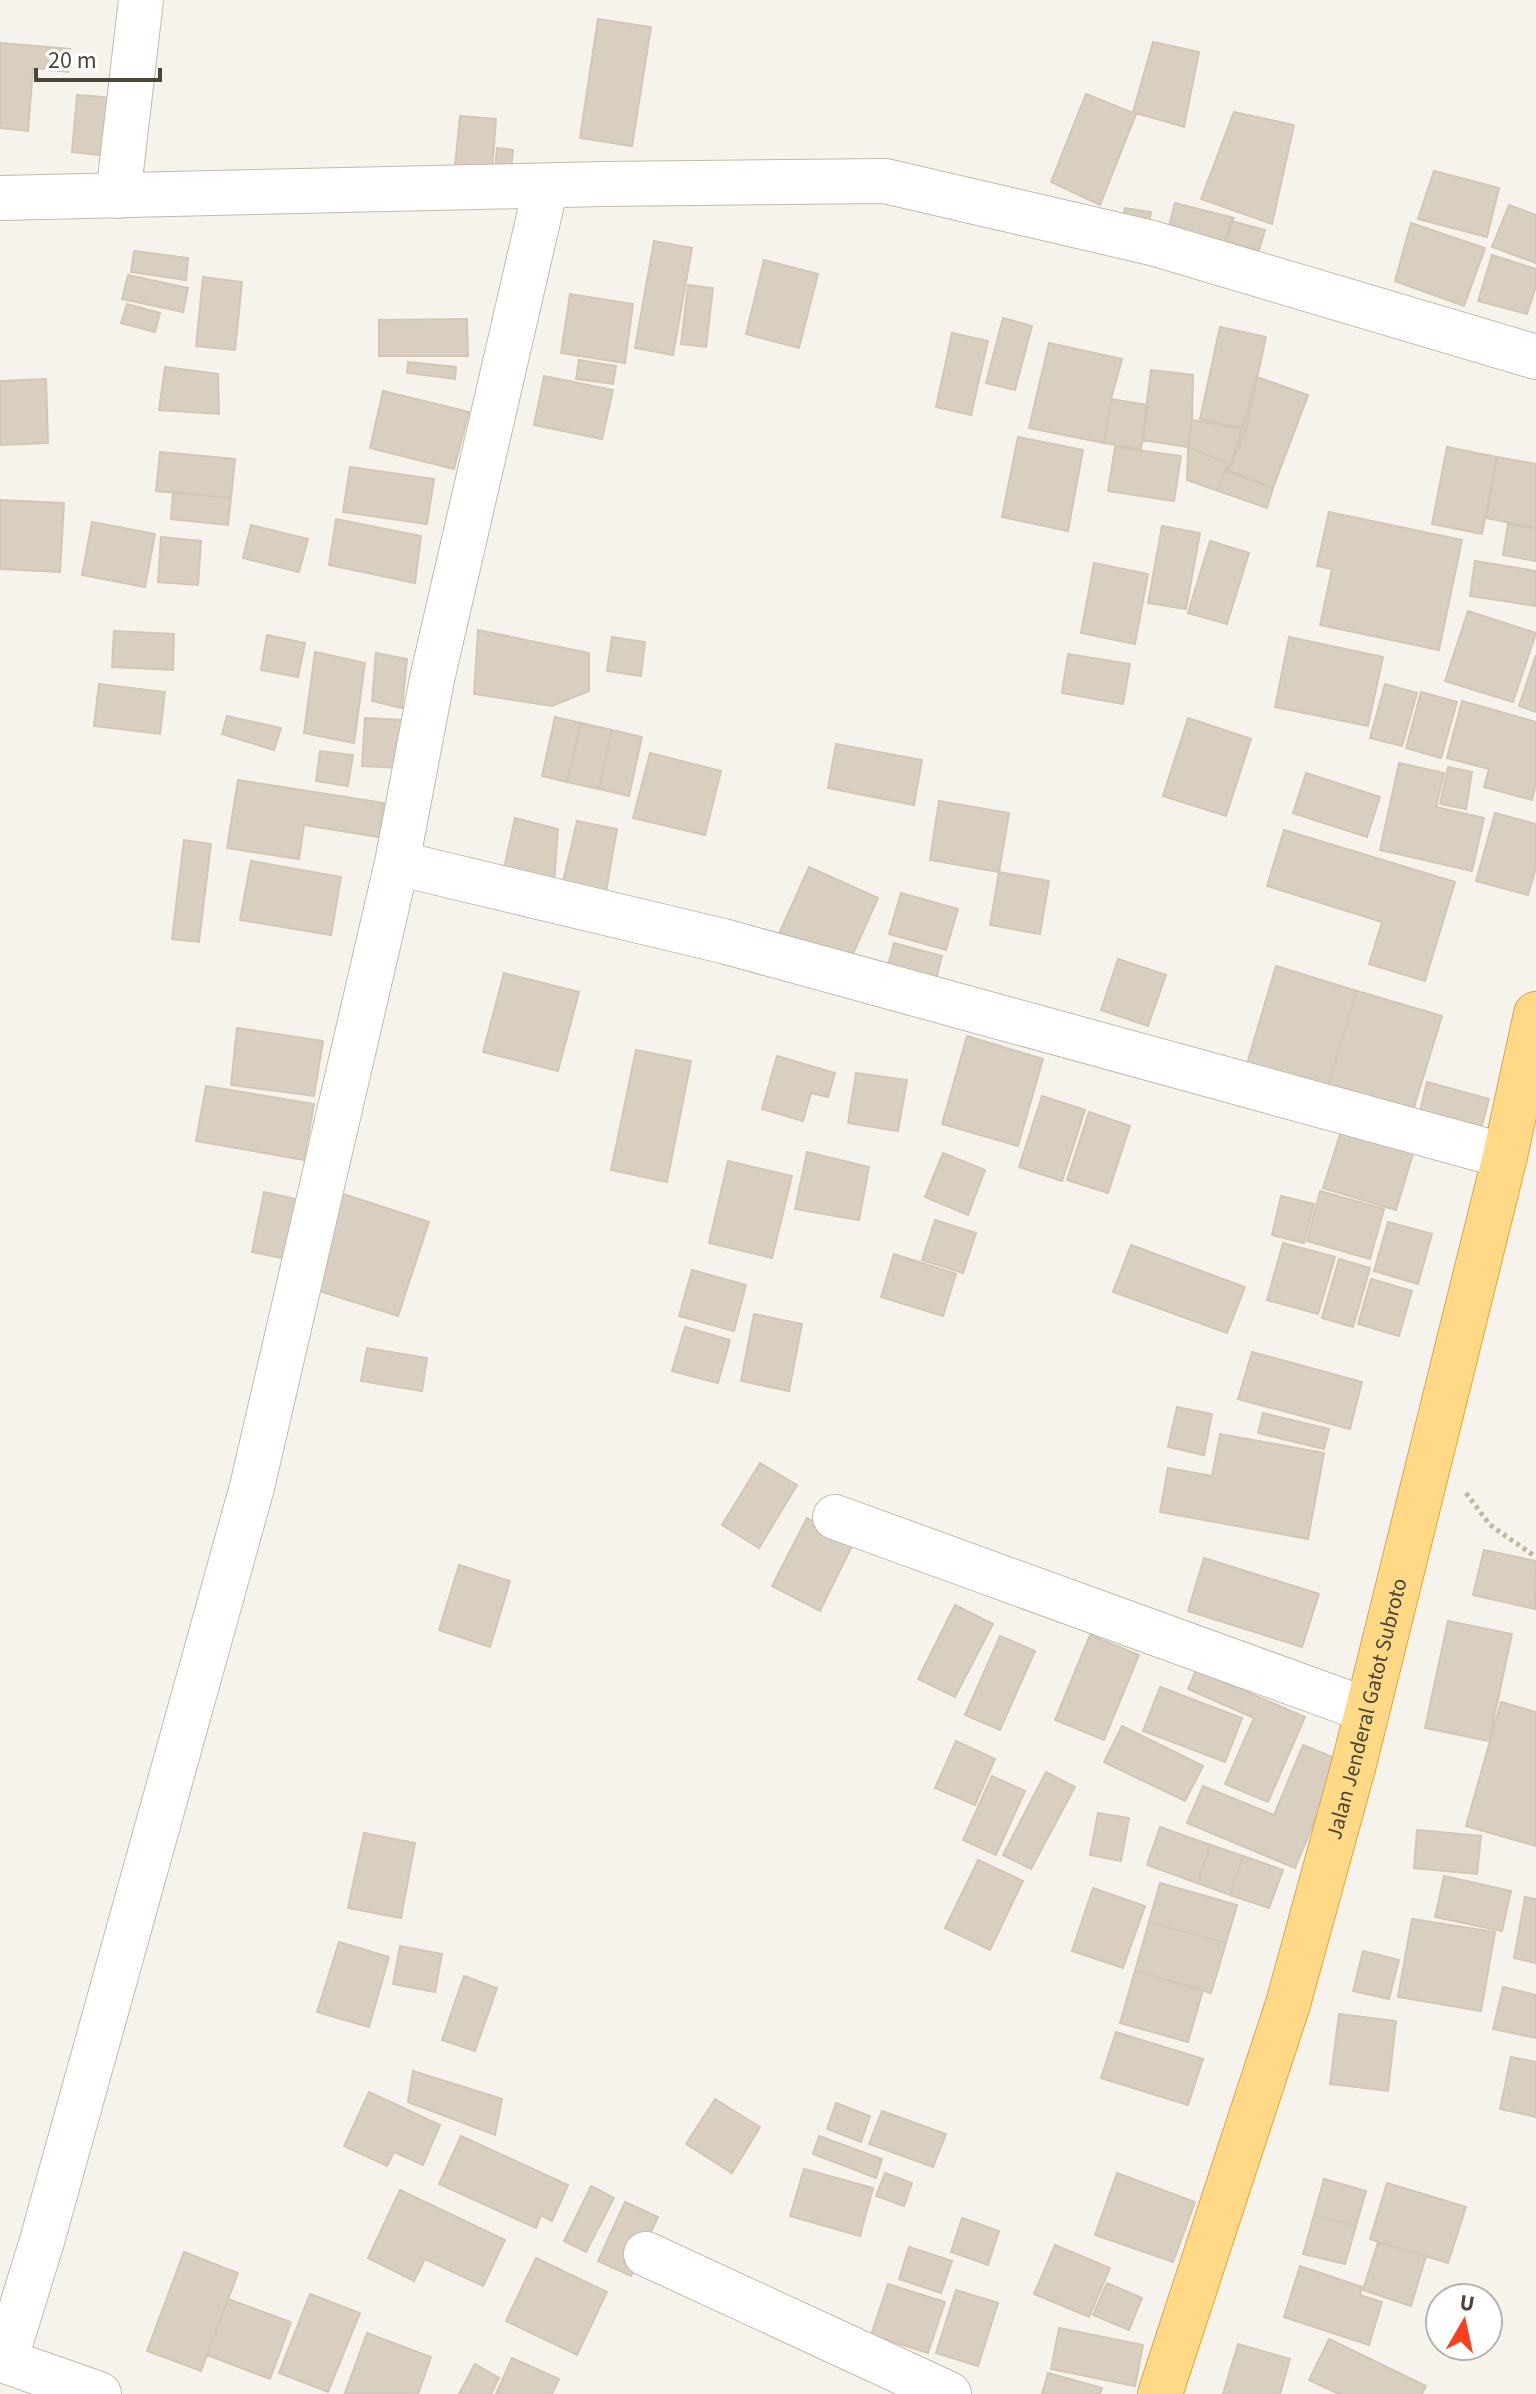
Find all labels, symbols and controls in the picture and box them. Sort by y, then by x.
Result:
scale bar [36,32,160,82]
text: 20 m [48,43,97,78]
street label: Jalan Jenderal Gatot Subroto [1318,1575,1416,1843]
north arrow [1424,2282,1504,2362]
text: U [1457,2286,1477,2320]

